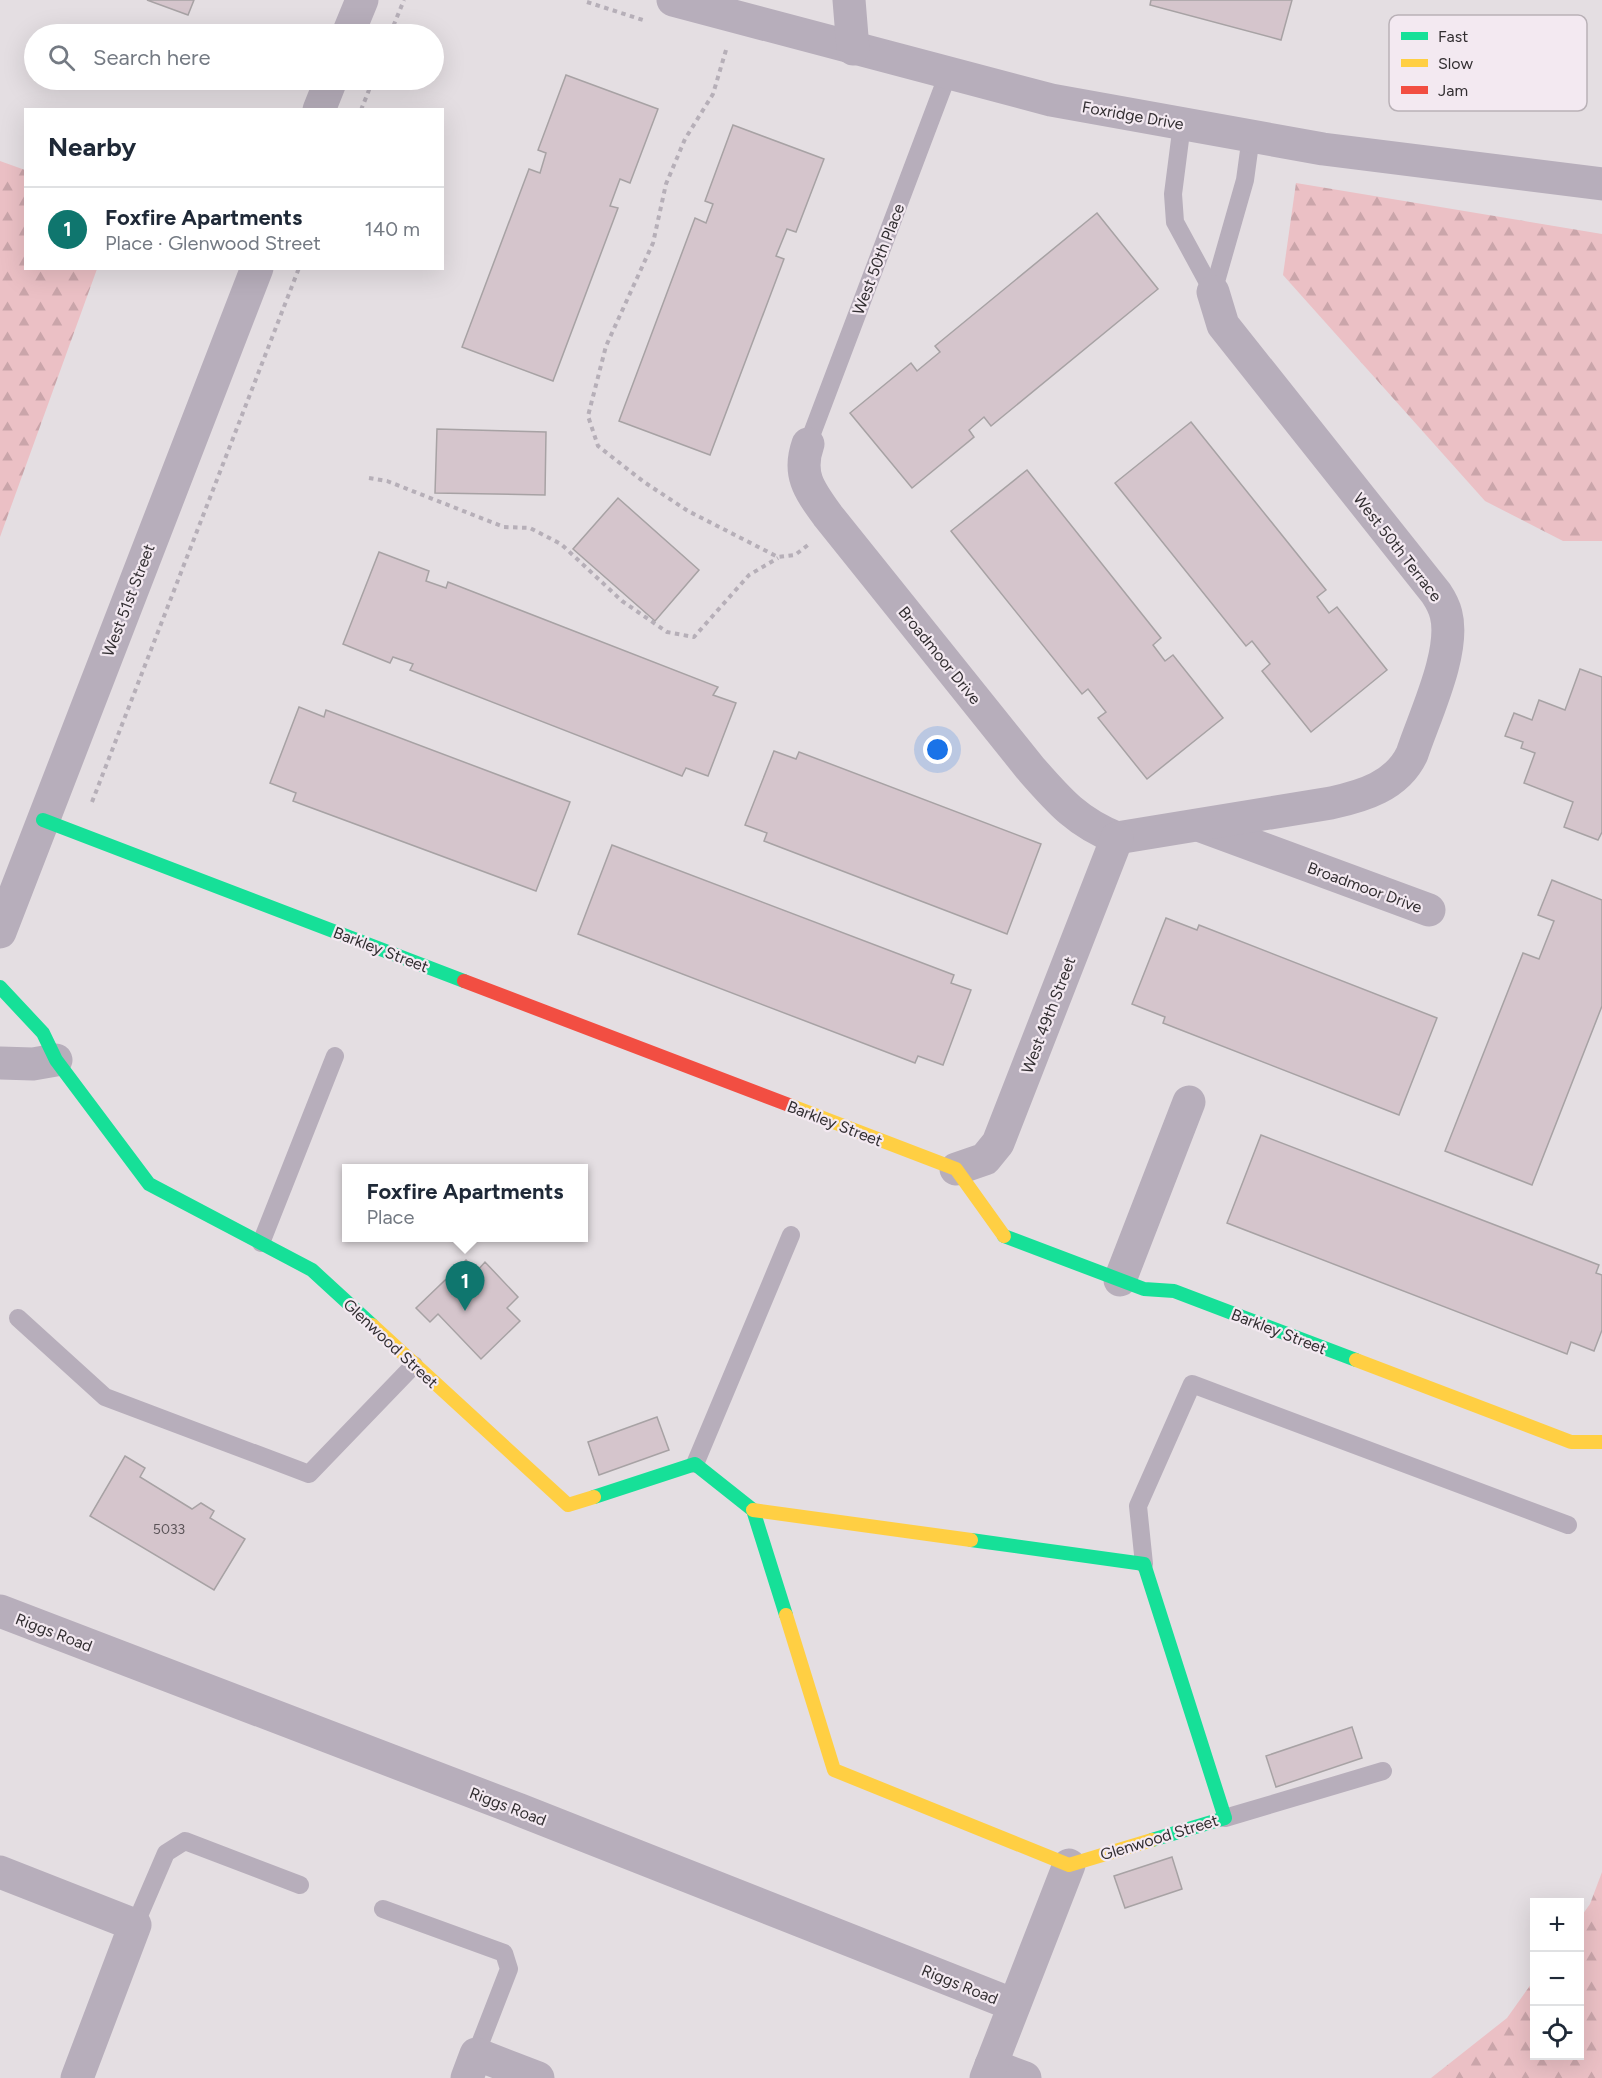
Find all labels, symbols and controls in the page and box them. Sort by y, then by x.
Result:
legend [1389,15,1587,111]
search box [24,24,444,90]
text: Fast [1438,27,1468,46]
icon: search [45,41,78,74]
text: Search here [93,44,211,71]
text: Slow [1438,54,1473,73]
text: Jam [1438,81,1468,100]
street label: Foxridge Drive [1081,97,1186,134]
text: Nearby [48,131,136,163]
street label: West 50th Place [849,201,909,317]
text: Foxfire Apartments [105,204,302,231]
text: 1 [63,217,72,241]
text: 140 m [365,217,420,241]
text: Place · Glenwood Street [105,231,321,255]
street label: West 50th Terrace [1349,489,1446,605]
street label: West 51st Street [98,541,159,659]
street label: Broadmoor Drive [894,602,985,708]
your location [923,735,952,764]
street label: Broadmoor Drive [1305,858,1425,917]
street label: Barkley Street [331,923,431,976]
street label: West 49th Street [1017,954,1079,1076]
street label: Barkley Street [785,1097,885,1150]
popup [342,1164,588,1242]
text: Foxfire Apartments [366,1178,564,1205]
text: Place [366,1205,414,1229]
pin: 1 [446,1262,484,1311]
street label: Glenwood Street [339,1295,442,1392]
street label: Barkley Street [1229,1305,1329,1358]
house number: 5033 [153,1521,185,1538]
street label: Riggs Road [13,1609,95,1656]
street label: Riggs Road [467,1783,549,1830]
street label: Glenwood Street [1098,1811,1220,1864]
map controls [1530,1898,1584,2060]
button: + [1530,1898,1584,1952]
button: − [1530,1952,1584,2006]
street label: Riggs Road [919,1961,1001,2008]
button: locate [1530,2006,1584,2060]

